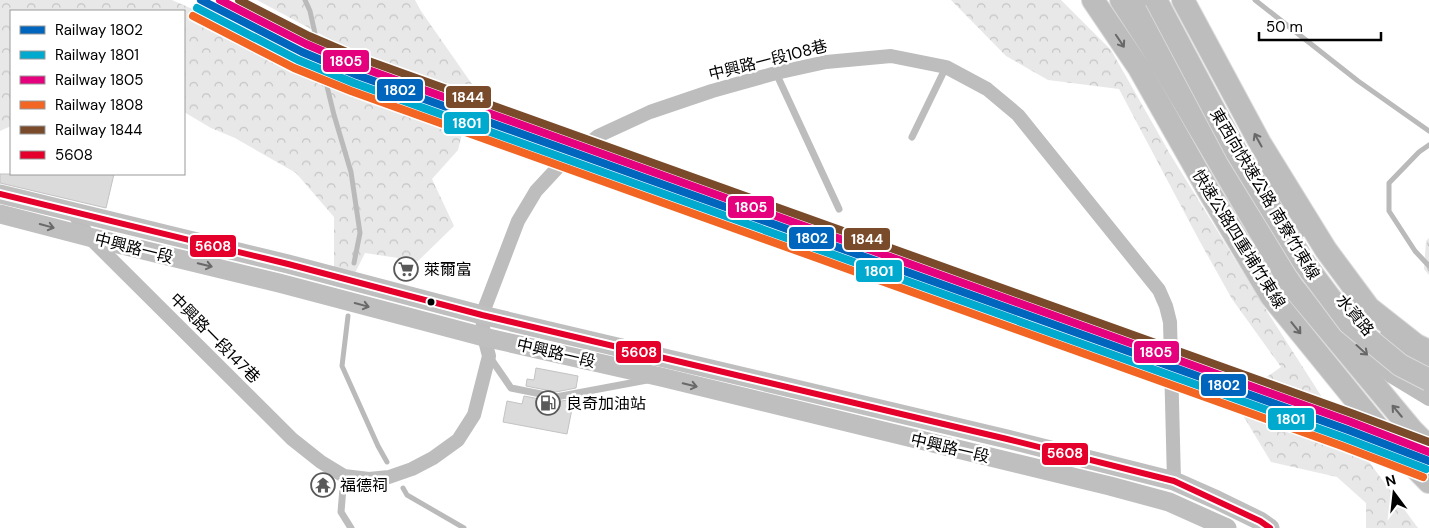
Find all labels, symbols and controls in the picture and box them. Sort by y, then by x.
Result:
legend [10,10,185,175]
scale bar [1259,10,1382,42]
text: 50 m [1266,17,1303,37]
text: Railway 1802 [55,20,143,40]
one-way arrow [1115,33,1125,47]
street label: 中興路一段108巷 [706,35,830,85]
text: Railway 1801 [55,45,139,65]
line badge: 1805 [322,49,370,73]
text: 1805 [330,52,362,70]
text: Railway 1805 [55,70,143,90]
line badge: 1802 [376,78,424,102]
text: 1802 [384,81,416,99]
line badge: 1844 [445,85,492,109]
text: 1844 [452,88,484,106]
text: Railway 1808 [55,95,143,115]
street label: 東西向快速公路 南寮竹東線 [1205,104,1325,284]
line badge: 1801 [443,111,490,135]
text: 1801 [453,114,481,132]
text: Railway 1844 [55,120,142,140]
one-way arrow [1253,132,1263,147]
text: 5608 [55,145,93,165]
street label: 快速公路四重埔竹東線 [1188,166,1290,312]
line badge: 1805 [727,195,775,219]
text: 1805 [735,198,767,216]
one-way arrow [39,222,55,231]
line badge: 1802 [788,226,835,250]
line badge: 1844 [843,227,891,251]
street label: 中興路一段 [93,228,175,268]
text: 1802 [796,229,828,247]
text: 1844 [851,230,883,248]
line badge: 5608 [189,234,237,258]
text: 5608 [195,237,231,255]
supermarket icon: 萊爾富 [393,256,419,282]
place label: 萊爾富 [424,259,472,280]
line badge: 1801 [855,259,903,283]
one-way arrow [196,261,212,270]
text: 1801 [865,262,893,280]
street label: 中興路一段147巷 [165,288,265,388]
street label: 水資路 [1332,290,1378,340]
unlabelled marker [426,297,436,307]
one-way arrow [354,301,370,310]
one-way arrow [1291,321,1302,334]
street label: 中興路一段 [515,334,597,372]
line badge: 5608 [615,340,662,364]
line badge: 1805 [1133,340,1180,364]
text: 5608 [621,343,657,361]
text: 1805 [1140,343,1172,361]
one-way arrow [1355,344,1368,356]
line badge: 1802 [1200,373,1247,397]
text: 1802 [1208,376,1240,394]
one-way arrow [682,381,698,390]
fuel station icon: 良奇加油站 [535,390,561,416]
place label: 良奇加油站 [566,393,646,414]
one-way arrow [1391,405,1402,418]
line badge: 1801 [1267,407,1315,431]
text: 1801 [1277,410,1305,428]
street label: 中興路一段 [909,429,991,467]
line badge: 5608 [1041,442,1089,466]
text: 5608 [1047,444,1083,462]
north arrow [1369,468,1419,518]
text: N [1383,470,1398,490]
temple icon: 福德祠 [310,472,336,498]
place label: 福德祠 [340,475,388,496]

